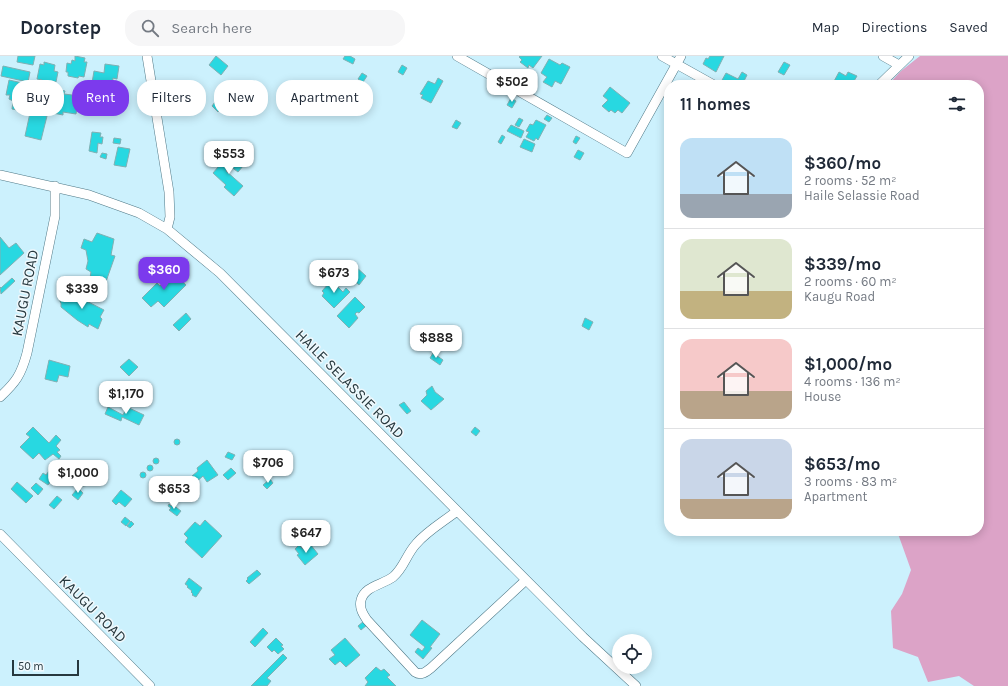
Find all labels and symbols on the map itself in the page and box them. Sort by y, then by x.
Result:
pin: $502 [488,69,536,103]
pin: $553 [205,141,253,175]
street label: KAUGU ROAD [8,248,42,338]
pin: $360 [140,257,188,291]
pin: $673 [310,260,358,294]
pin: $339 [58,276,106,310]
pin: $888 [412,325,460,359]
street label: HAILE SELASSIE ROAD [292,326,408,442]
pin: $1,170 [93,381,159,415]
pin: $706 [244,450,292,484]
pin: $1,000 [45,460,111,494]
pin: $653 [150,476,198,510]
pin: $647 [282,520,330,554]
street label: KAUGU ROAD [56,572,130,646]
scale bar [12,658,79,677]

